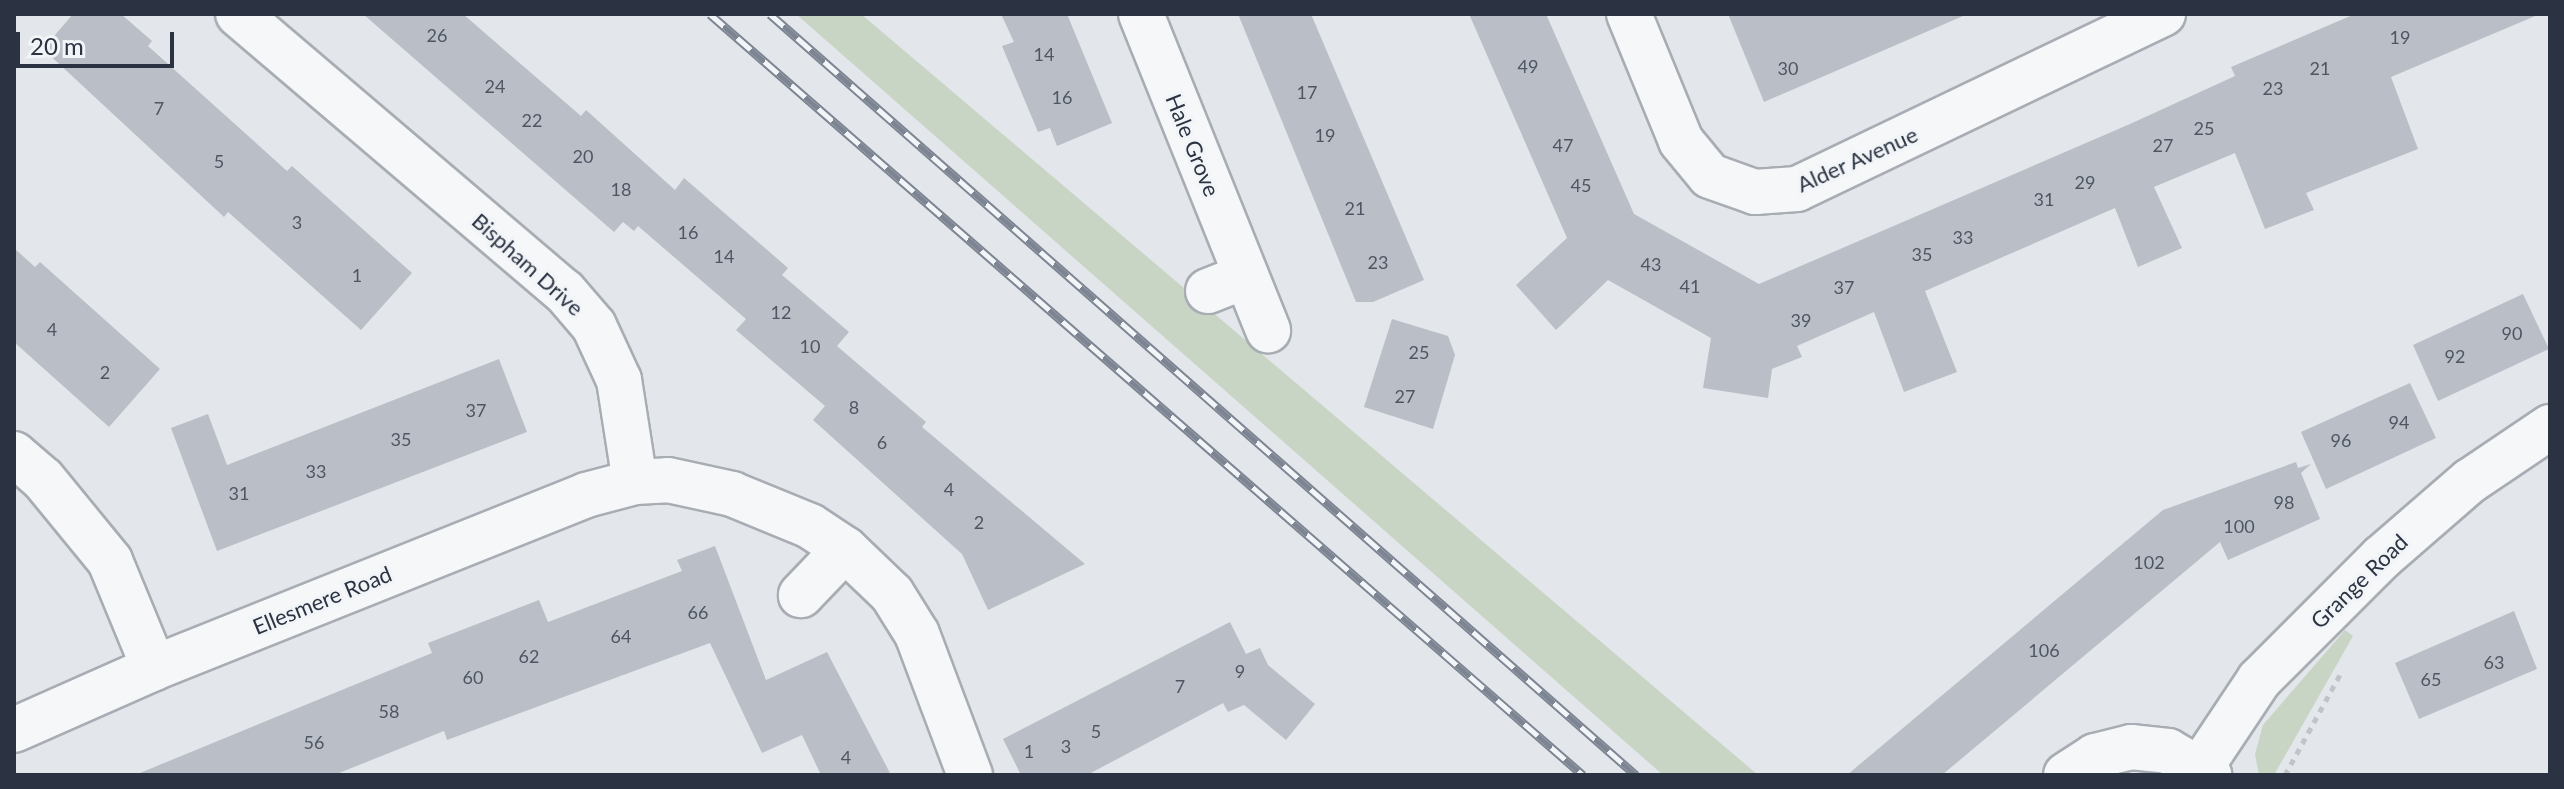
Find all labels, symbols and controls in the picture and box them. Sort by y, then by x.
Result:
scale bar [20,16,178,66]
house number: 26 [427,24,447,46]
house number: 19 [2390,26,2410,48]
text: 20 m [30,31,84,60]
house number: 14 [1034,43,1054,65]
house number: 49 [1518,55,1538,77]
house number: 30 [1778,57,1798,79]
house number: 21 [2310,57,2330,79]
house number: 24 [485,75,505,97]
house number: 23 [2263,77,2283,99]
house number: 17 [1297,81,1317,103]
house number: 16 [1052,86,1072,108]
street label: Hale Grove [1161,90,1225,200]
house number: 7 [154,97,164,119]
house number: 22 [522,109,542,131]
house number: 25 [2194,117,2214,139]
street label: Alder Avenue [1792,120,1922,198]
house number: 19 [1315,124,1335,146]
house number: 47 [1553,134,1573,156]
house number: 27 [2153,134,2173,156]
house number: 20 [573,145,593,167]
house number: 5 [214,150,224,172]
house number: 29 [2075,171,2095,193]
house number: 45 [1571,174,1591,196]
house number: 18 [611,178,631,200]
house number: 31 [2034,188,2054,210]
house number: 21 [1345,197,1365,219]
street label: Bispham Drive [467,207,589,321]
house number: 3 [292,211,302,233]
house number: 16 [678,221,698,243]
house number: 33 [1953,226,1973,248]
house number: 35 [1912,243,1932,265]
house number: 14 [714,245,734,267]
house number: 23 [1368,251,1388,273]
house number: 43 [1641,253,1661,275]
house number: 1 [352,264,362,286]
house number: 41 [1680,275,1700,297]
house number: 37 [1834,276,1854,298]
house number: 12 [771,301,791,323]
house number: 39 [1791,309,1811,331]
house number: 4 [47,318,57,340]
house number: 90 [2502,322,2522,344]
house number: 10 [800,335,820,357]
house number: 25 [1409,341,1429,363]
house number: 92 [2445,345,2465,367]
house number: 2 [100,361,110,383]
house number: 27 [1395,385,1415,407]
house number: 8 [849,396,859,418]
house number: 37 [466,399,486,421]
house number: 94 [2389,411,2409,433]
house number: 35 [391,428,411,450]
house number: 96 [2331,429,2351,451]
house number: 6 [877,431,887,453]
house number: 33 [306,460,326,482]
house number: 4 [944,478,954,500]
house number: 31 [229,482,249,504]
house number: 98 [2274,491,2294,513]
house number: 2 [974,511,984,533]
house number: 100 [2223,515,2255,537]
street label: Grange Road [2305,528,2413,634]
house number: 102 [2133,551,2165,573]
street label: Ellesmere Road [249,560,395,640]
house number: 66 [688,601,708,623]
house number: 64 [611,625,631,647]
house number: 106 [2028,639,2060,661]
house number: 62 [519,645,539,667]
house number: 63 [2484,651,2504,673]
house number: 9 [1235,660,1245,682]
house number: 60 [463,666,483,688]
house number: 65 [2421,668,2441,690]
house number: 7 [1175,675,1185,697]
house number: 58 [379,700,399,722]
house number: 5 [1091,720,1101,742]
house number: 56 [304,731,324,753]
house number: 3 [1061,735,1071,757]
house number: 1 [1024,740,1034,762]
house number: 4 [841,746,851,768]

